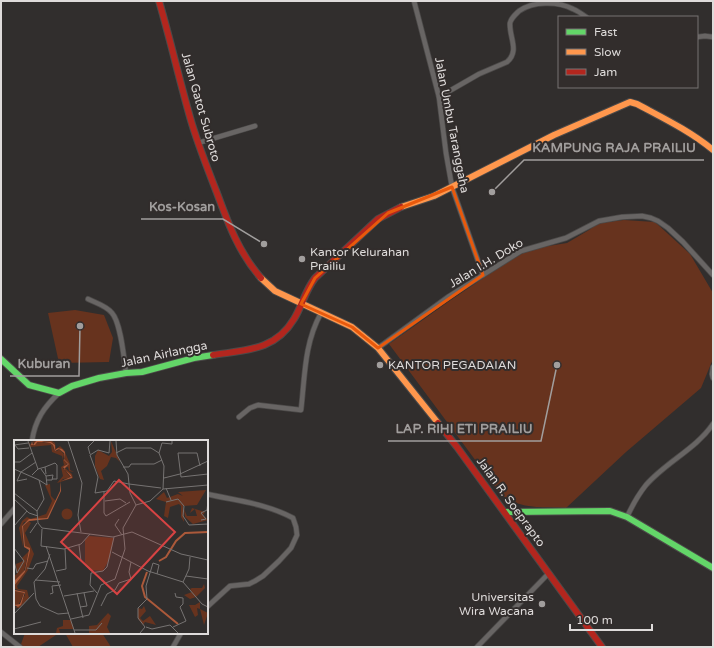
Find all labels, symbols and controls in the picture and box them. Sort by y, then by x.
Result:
legend [558,16,698,88]
text: Fast [594,25,618,39]
text: Slow [594,45,621,59]
street label: Jalan Gatot Subroto [179,51,223,163]
street label: Jalan Umbu Taranggaha [432,56,472,194]
text: Jam [594,65,617,79]
callout: KAMPUNG RAJA PRAILIU [524,135,704,160]
text: KAMPUNG RAJA PRAILIU [532,140,696,156]
callout: Kos-Kosan [141,194,223,219]
text: Kos-Kosan [149,199,215,215]
street label: Jalan I.H. Doko [446,235,526,291]
place label: Kantor Kelurahan Prailiu [310,245,409,273]
marker: Kantor Kelurahan Prailiu [297,254,307,264]
street label: Jalan Airlangga [120,338,208,370]
callout: Kuburan [10,351,79,376]
text: Kuburan [18,356,71,372]
place label: KANTOR PEGADAIAN [388,358,516,372]
marker: KANTOR PEGADAIAN [375,360,385,370]
callout: LAP. RIHI ETI PRAILIU [388,416,541,441]
text: LAP. RIHI ETI PRAILIU [395,421,533,437]
inset map [14,440,208,634]
street label: Jalan R. Soeprapto [474,455,548,549]
place label: Universitas Wira Wacana [459,590,534,618]
marker: Universitas Wira Wacana [537,599,547,609]
scale bar [570,606,652,632]
text: 100 m [576,613,613,627]

